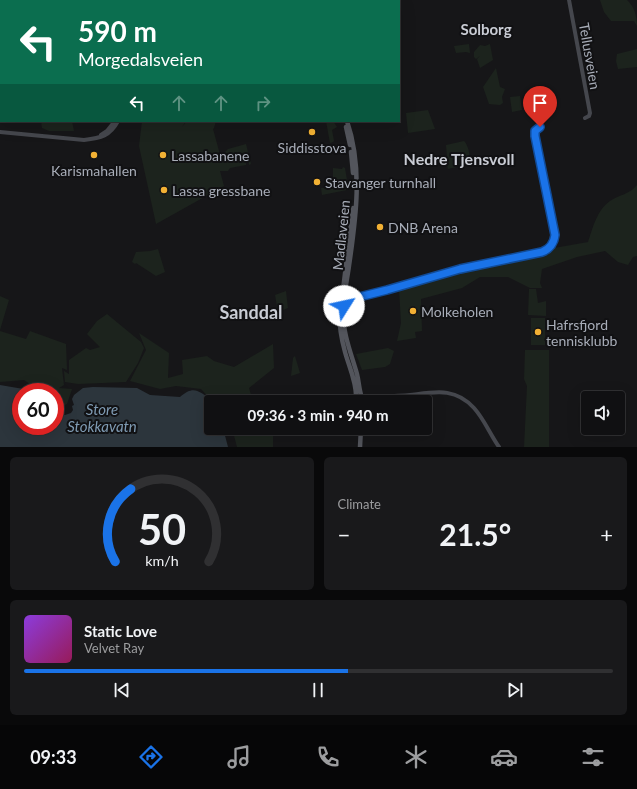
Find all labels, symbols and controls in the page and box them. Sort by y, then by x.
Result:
text: 590 m [78,14,157,48]
icon: left [12,16,64,68]
district label: Solborg [460,20,512,38]
street label: Tellusveien [576,21,604,91]
text: Morgedalsveien [78,48,203,70]
pin [523,86,557,127]
icon: left [126,92,148,114]
icon: ahead [168,92,190,114]
icon: ahead [210,92,232,114]
icon: right [252,92,274,114]
icon: arrive [529,92,551,114]
marker: Siddisstova [307,127,317,137]
place label: Siddisstova [278,139,346,156]
place label: Lassabanene [171,147,249,164]
district label: Nedre Tjensvoll [404,149,514,168]
marker: Karismahallen [89,150,99,160]
marker: Lassabanene [158,150,168,160]
place label: Karismahallen [51,162,137,179]
place label: Stavanger turnhall [325,174,436,191]
marker: Stavanger turnhall [312,177,322,187]
place label: Lassa gressbane [172,182,270,199]
marker: Lassa gressbane [159,185,169,195]
street label: Madlaveien [329,199,353,271]
place label: DNB Arena [388,219,458,236]
marker: DNB Arena [375,222,385,232]
position arrow [323,285,365,327]
district label: Sanddal [219,301,283,323]
place label: Molkeholen [421,303,493,320]
marker: Molkeholen [408,306,418,316]
place label: Hafrsfjord tennisklubb [546,316,617,349]
marker: Hafrsfjord tennisklubb [533,327,543,337]
speed limit sign: 60 [12,383,64,435]
map controls [581,391,625,435]
button: sound [581,391,625,435]
water label: Store Stokkavatn [67,400,137,435]
text: 09:36 · 3 min · 940 m [248,406,388,424]
text: Climate [338,496,381,512]
text: 50 [138,503,186,553]
text: 21.5° [439,516,511,552]
text: − [338,521,350,548]
text: + [600,521,613,548]
text: km/h [145,551,178,568]
text: Static Love [84,622,157,640]
text: Velvet Ray [84,640,144,656]
icon: previous [111,679,133,701]
icon: pause [307,679,329,701]
icon: next [504,679,526,701]
icon: directions [137,743,165,771]
icon: music [225,743,253,771]
icon: phone [314,743,342,771]
icon: climate [402,743,430,771]
icon: car [490,743,518,771]
icon: filters [579,743,607,771]
text: 09:33 [30,746,77,768]

